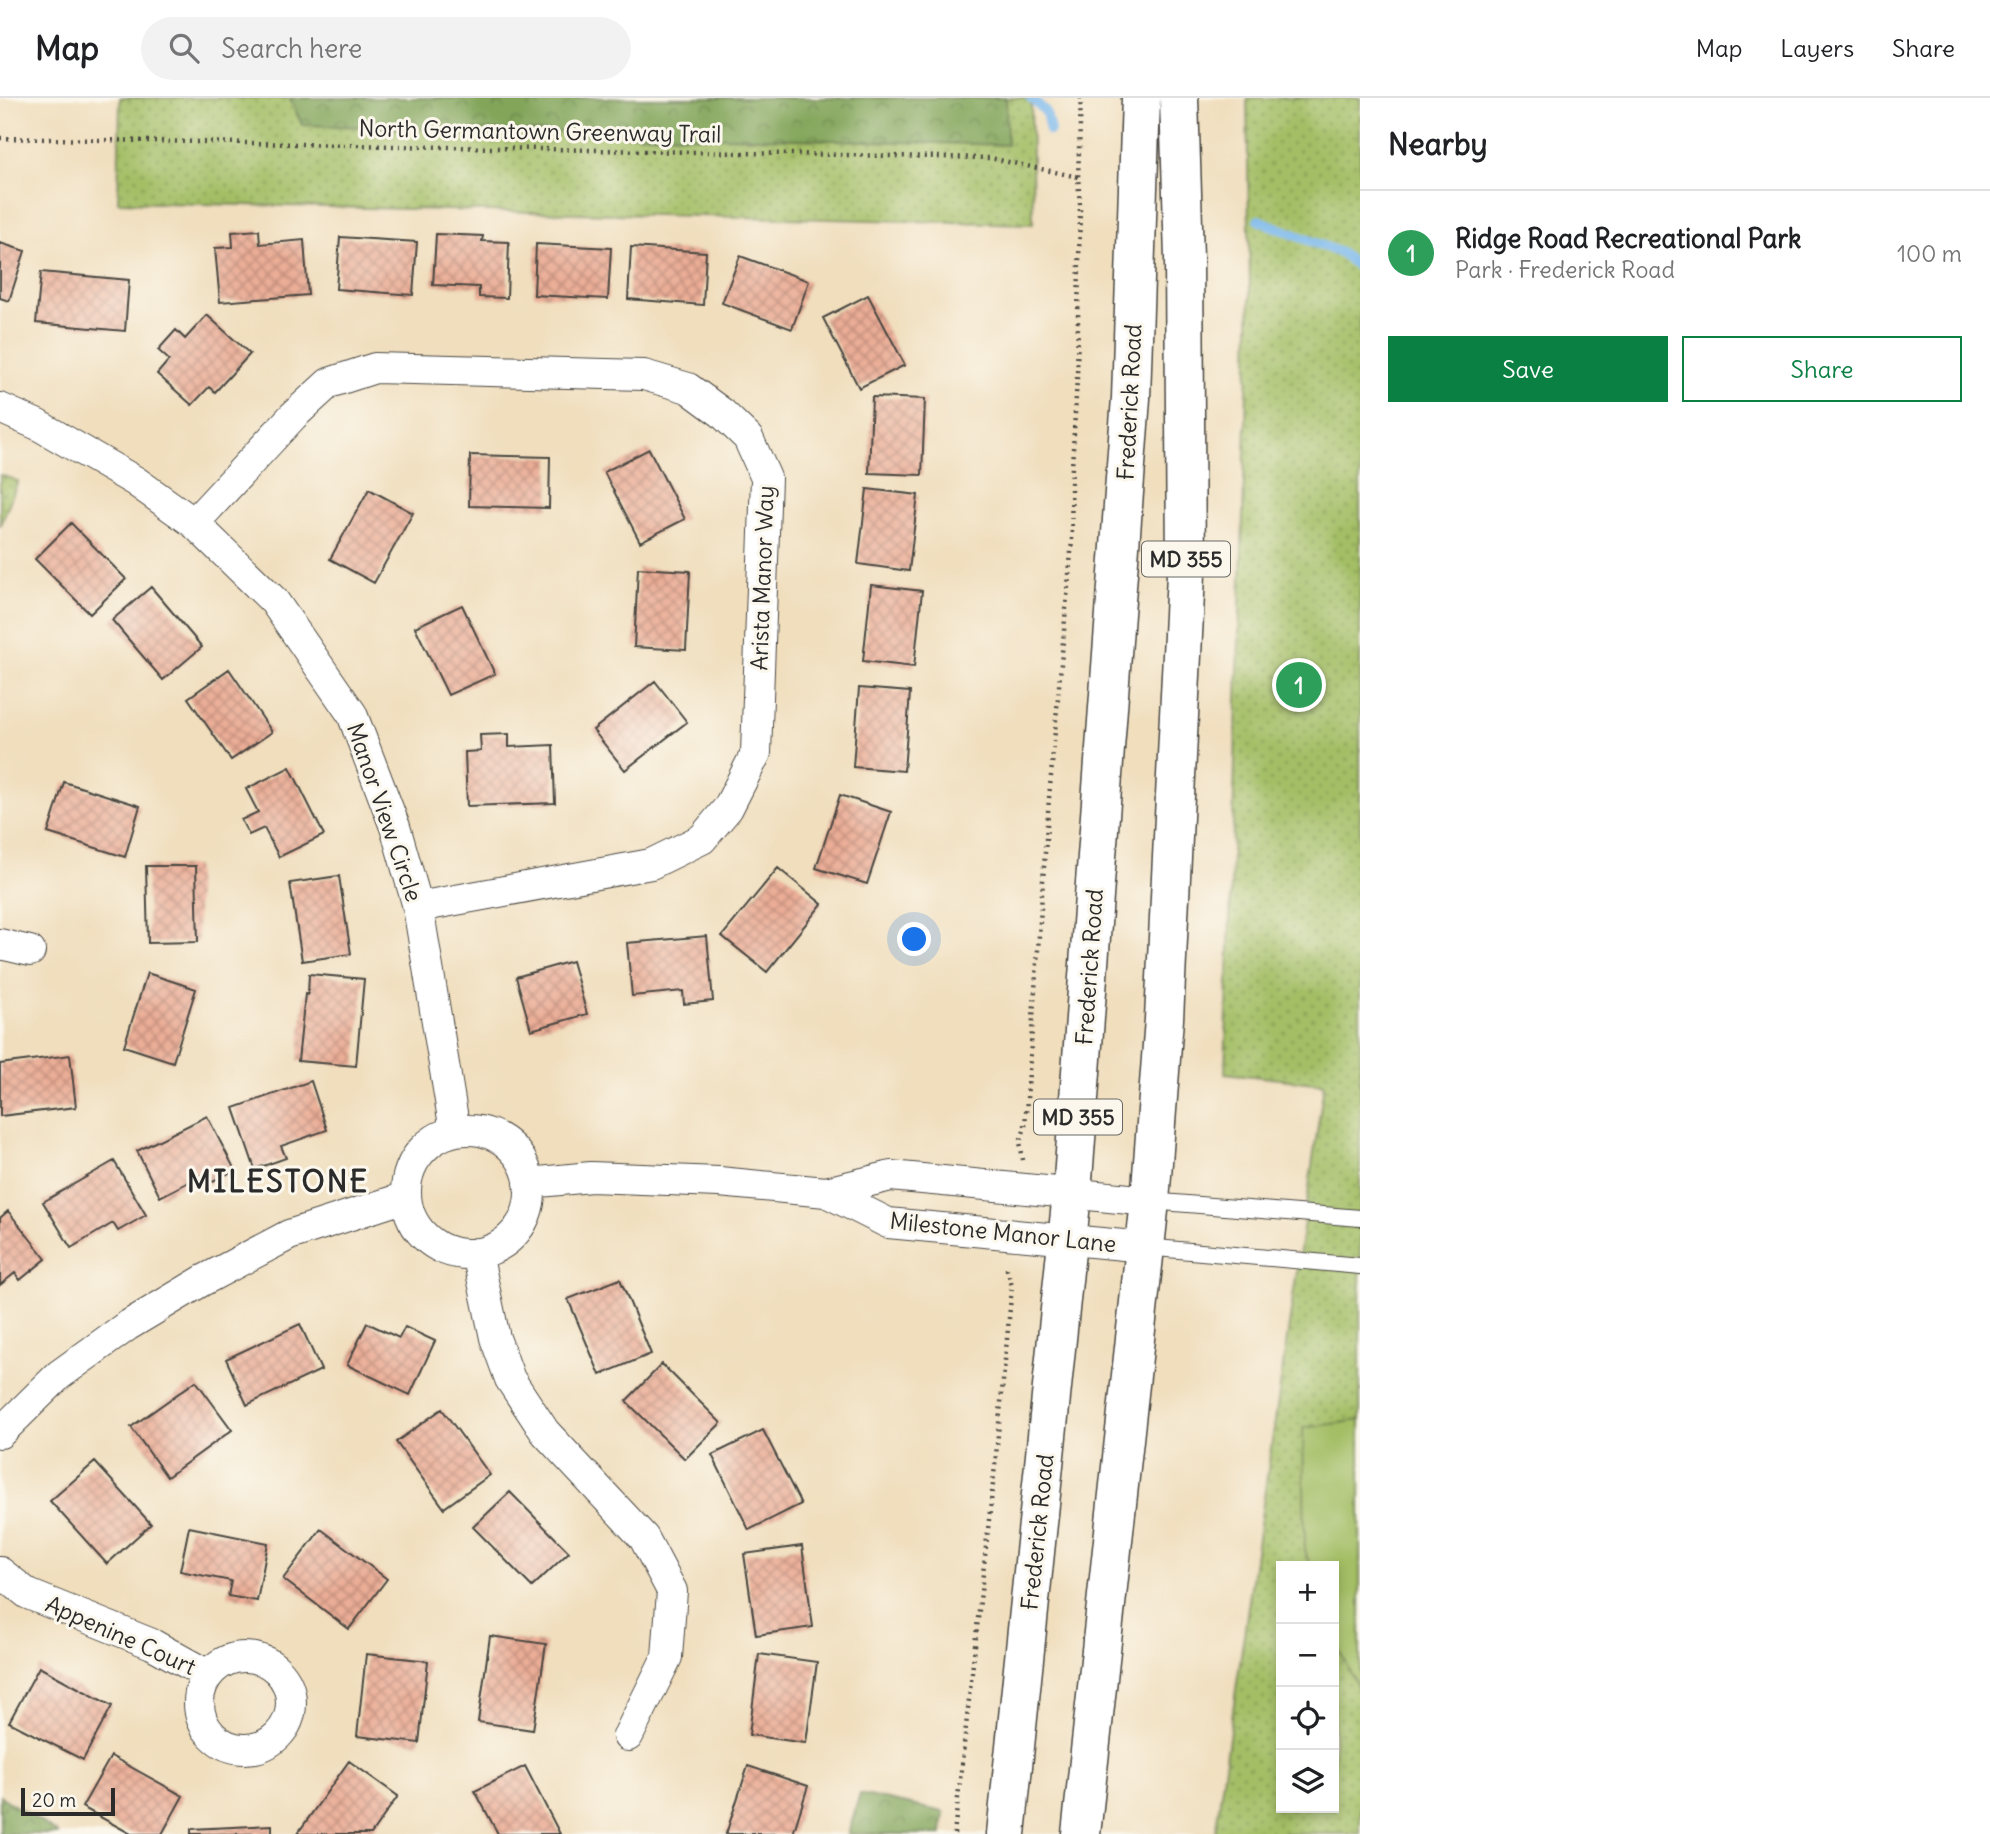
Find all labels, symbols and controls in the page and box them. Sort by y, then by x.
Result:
search box [141,17,631,80]
text: Map [35,27,99,69]
icon: search [165,29,203,67]
text: Search here [221,32,362,65]
text: Map [1696,33,1742,63]
text: Layers [1780,33,1854,63]
text: Share [1892,33,1955,63]
street label: North Germantown Greenway Trail [358,113,722,149]
text: Nearby [1388,125,1488,163]
text: Ridge Road Recreational Park [1455,222,1801,255]
text: 1 [1406,239,1416,268]
text: 100 m [1897,239,1962,268]
text: Park · Frederick Road [1455,255,1675,284]
street label: Frederick Road [1110,323,1148,481]
button: Save [1388,336,1668,402]
button: Share [1682,336,1962,402]
street label: Arista Manor Way [744,485,780,671]
road number: MD 355 [1142,542,1230,576]
pin: 1 [1276,659,1322,711]
street label: Manor View Circle [341,719,429,905]
street label: Frederick Road [1069,888,1109,1046]
your location [897,922,931,956]
road number: MD 355 [1034,1100,1122,1134]
district label: MILESTONE [187,1162,369,1200]
street label: Milestone Manor Lane [888,1206,1118,1258]
street label: Frederick Road [1014,1453,1060,1611]
map controls [1276,1561,1339,1813]
button: + [1276,1561,1339,1624]
street label: Appenine Court [41,1589,201,1681]
button: − [1276,1624,1339,1687]
button: locate [1276,1687,1339,1750]
button: layers [1276,1750,1339,1813]
scale bar [21,1785,116,1817]
text: 20 m [32,1788,76,1812]

